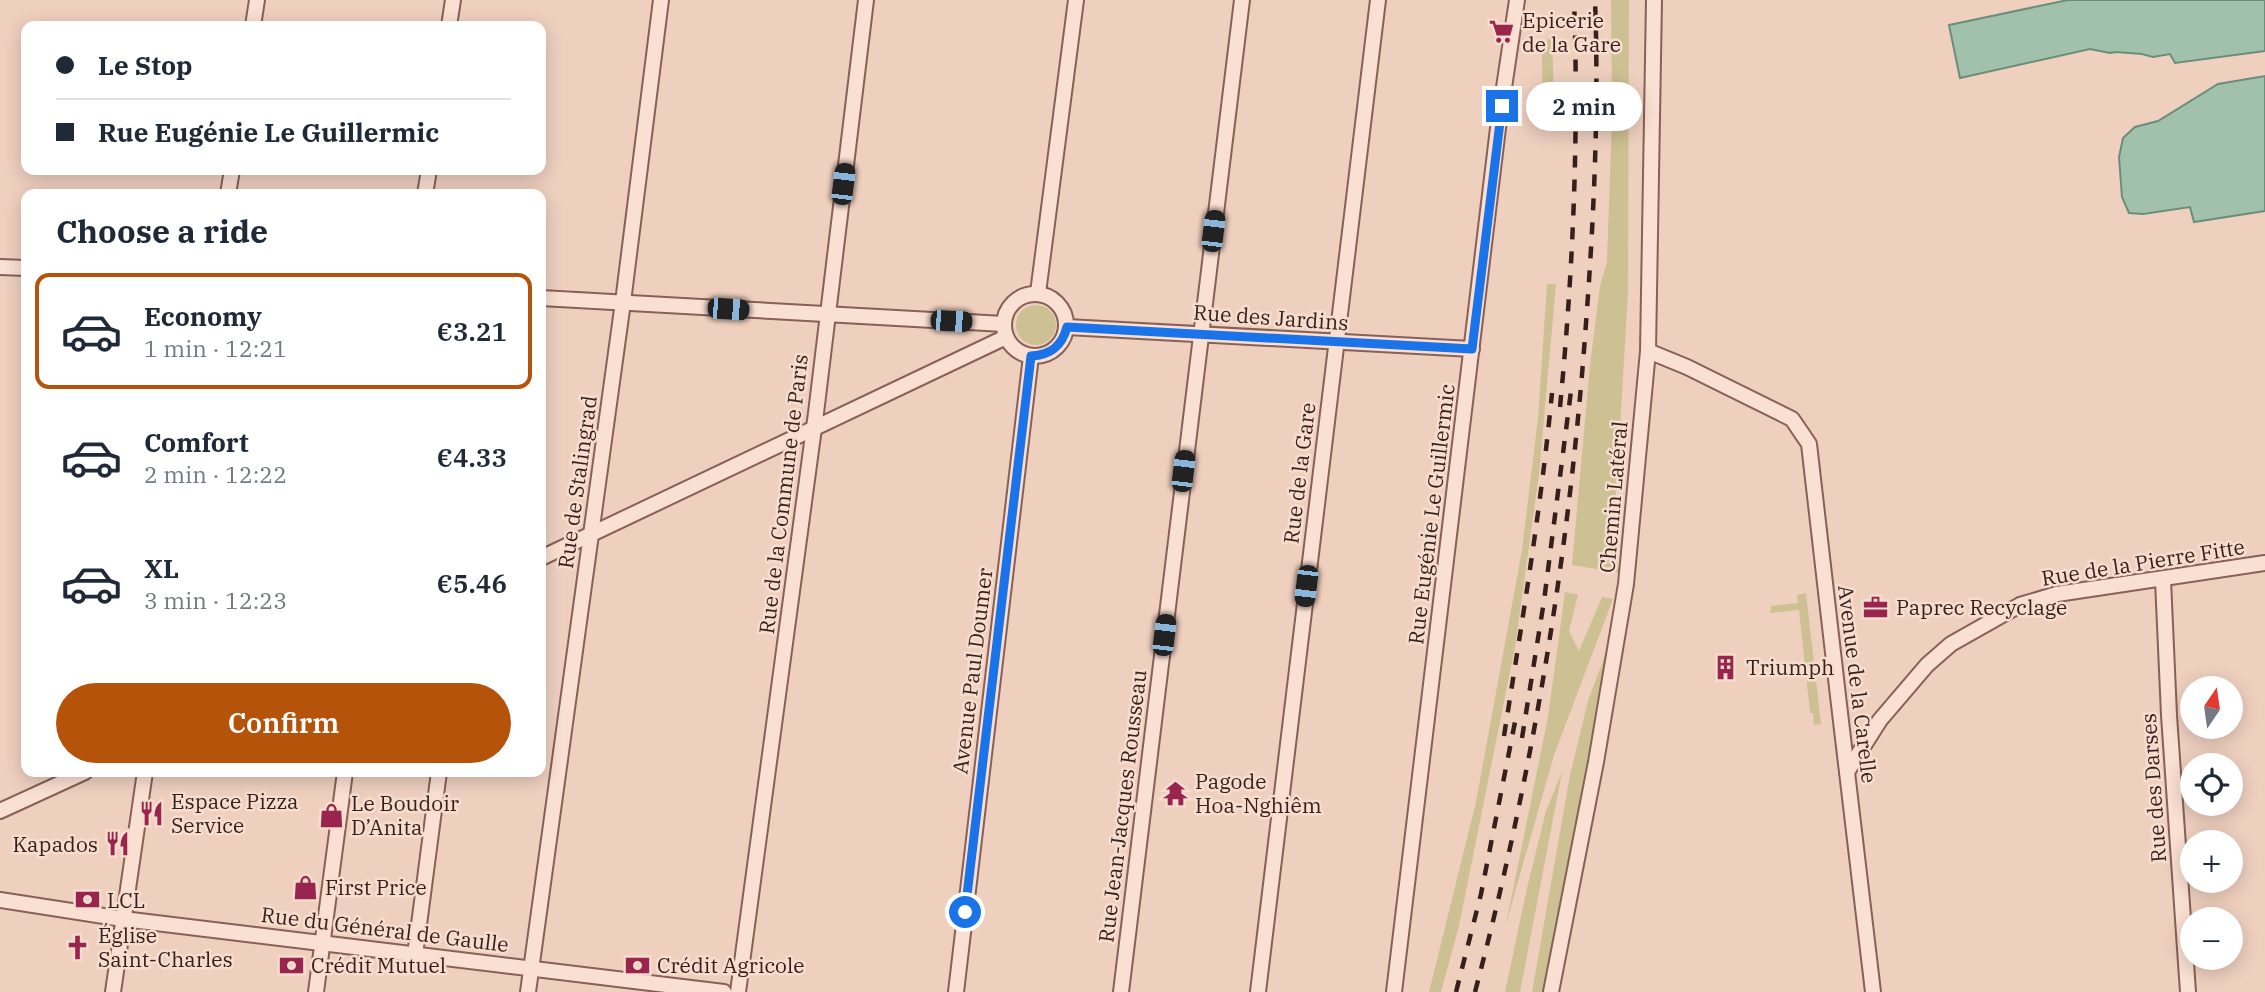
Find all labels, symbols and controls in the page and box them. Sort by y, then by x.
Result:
place label: Epicerie de la Gare [1522,6,1621,58]
supermarket icon: Epicerie de la Gare [1488,18,1516,46]
text: Le Stop [98,48,193,82]
callout: 2 min [1526,82,1642,130]
route end [1486,90,1518,122]
text: 2 min [1552,91,1616,121]
text: Rue Eugénie Le Guillermic [98,115,439,149]
car [831,162,856,206]
car [1201,209,1226,253]
text: Choose a ride [56,210,268,252]
car [707,297,750,321]
street label: Rue des Jardins [1192,298,1350,336]
text: Economy [144,299,262,333]
icon: car [60,300,123,363]
car [930,309,973,333]
text: €3.21 [437,314,507,348]
text: 1 min · 12:21 [144,333,287,363]
street label: Rue de la Commune de Paris [752,352,814,636]
street label: Rue Eugénie Le Guillermic [1401,382,1461,646]
street label: Rue de Stalingrad [551,393,603,570]
street label: Rue de la Gare [1276,401,1322,545]
street label: Chemin Latéral [1592,420,1634,574]
text: Comfort [144,425,249,459]
icon: car [60,426,123,489]
text: €4.33 [437,440,507,474]
car [1171,449,1196,493]
text: 2 min · 12:22 [144,459,287,489]
street label: Rue de la Pierre Fitte [2039,532,2247,592]
text: XL [144,551,179,585]
icon: car [60,552,123,615]
car [1294,564,1319,608]
text: €5.46 [437,566,507,600]
street label: Avenue Paul Doumer [945,566,999,776]
street label: Avenue de la Carelle [1832,583,1884,785]
text: 3 min · 12:23 [144,585,287,615]
office icon: Paprec Recyclage [1862,593,1890,621]
place label: Paprec Recyclage [1896,593,2067,621]
car [1152,613,1177,657]
building icon: Triumph [1712,653,1740,681]
place label: Triumph [1746,653,1834,681]
street label: Rue Jean-Jacques Rousseau [1091,668,1153,944]
north arrow [2180,676,2244,738]
map controls [2180,676,2243,970]
button: Confirm [56,683,511,763]
street label: Rue des Darses [2134,712,2172,864]
button: locate [2180,753,2243,816]
place label: Pagode Hoa-Nghiêm [1195,767,1322,819]
temple icon: Pagode Hoa-Nghiêm [1161,779,1189,807]
place label: Espace Pizza Service [171,787,299,839]
place label: Le Boudoir D’Anita [351,789,460,841]
restaurant icon: Espace Pizza Service [137,799,165,827]
shop icon: Le Boudoir D’Anita [317,801,345,829]
place label: Kapados [13,830,98,858]
restaurant icon: Kapados [104,830,132,858]
button: + [2180,830,2243,893]
shop icon: First Price [291,873,319,901]
place label: First Price [325,873,427,901]
bank icon: LCL [73,886,101,914]
place label: LCL [107,886,145,914]
route start [949,896,981,928]
street label: Rue du Général de Gaulle [260,900,510,958]
button: − [2180,907,2243,970]
place label: Église Saint-Charles [98,921,233,973]
church icon: Église Saint-Charles [64,933,92,961]
bank icon: Crédit Mutuel [277,951,305,979]
place label: Crédit Mutuel [311,951,446,979]
bank icon: Crédit Agricole [623,951,651,979]
place label: Crédit Agricole [657,951,805,979]

